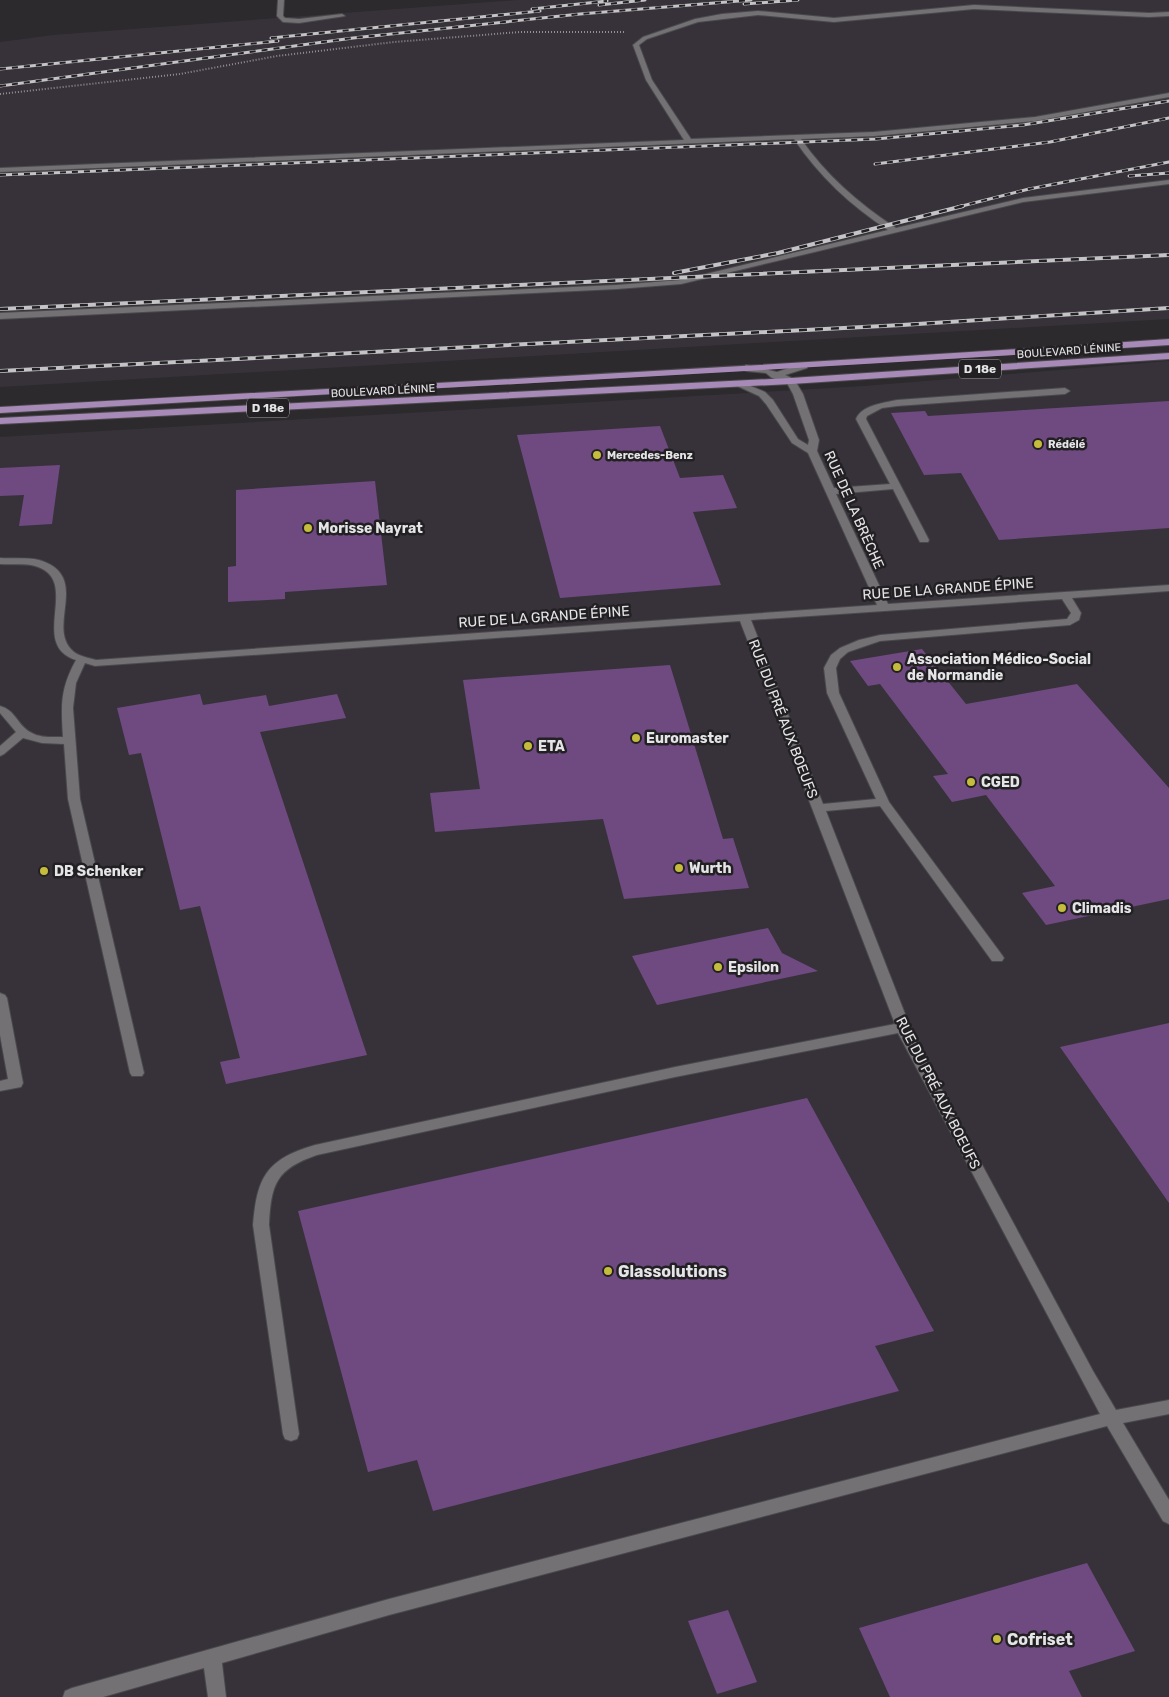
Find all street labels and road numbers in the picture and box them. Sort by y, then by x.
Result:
street label: BOULEVARD LÉNINE [1016,341,1122,361]
road number: D 18e [959,359,1001,378]
street label: BOULEVARD LÉNINE [330,382,436,400]
road number: D 18e [247,398,289,418]
street label: RUE DE LA BRÈCHE [820,448,889,572]
street label: RUE DE LA GRANDE ÉPINE [862,574,1034,603]
street label: RUE DE LA GRANDE ÉPINE [458,602,630,631]
street label: RUE DU PRÉ AUX BOEUFS [745,637,822,801]
street label: RUE DU PRÉ AUX BOEUFS [892,1014,985,1172]

